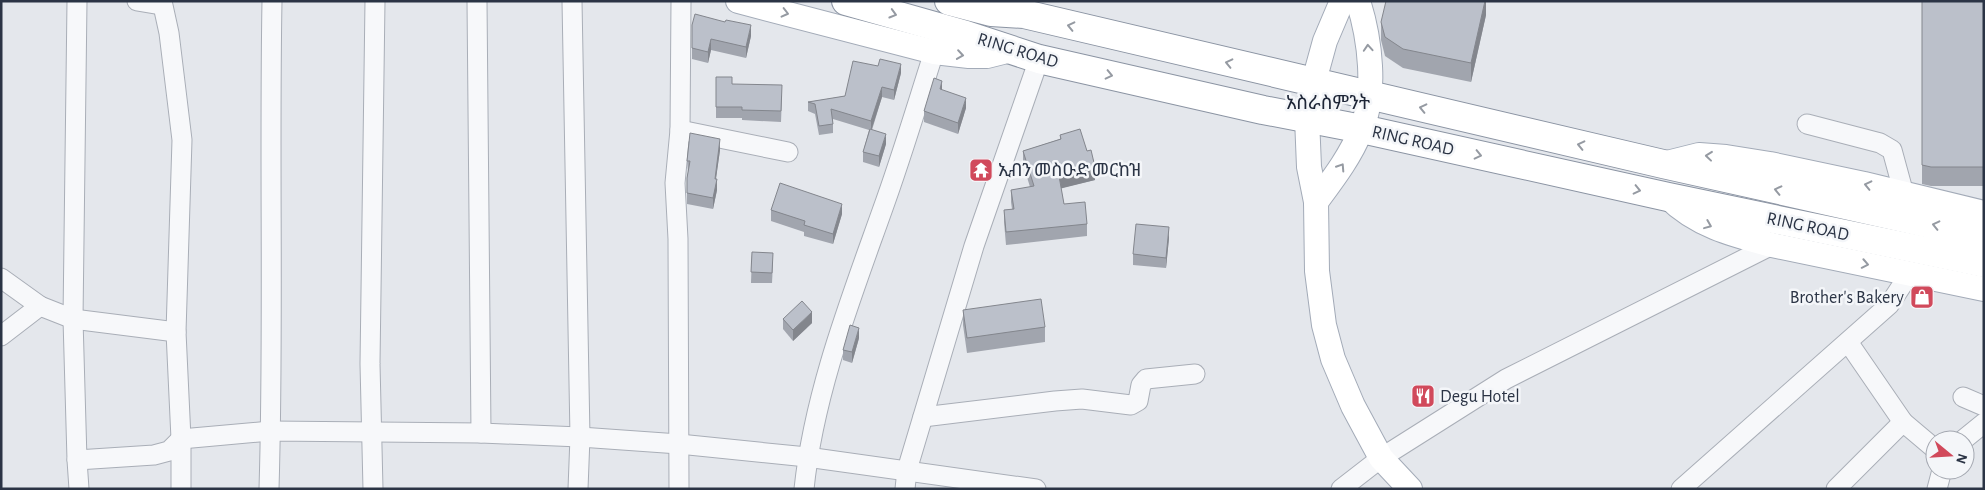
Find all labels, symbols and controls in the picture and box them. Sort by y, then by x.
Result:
one-way arrow [781,8,789,18]
one-way arrow [888,9,896,19]
one-way arrow [1067,21,1076,32]
street label: RING ROAD [975,30,1060,72]
one-way arrow [1362,44,1373,52]
one-way arrow [957,49,965,60]
one-way arrow [1225,58,1234,69]
one-way arrow [1105,69,1113,80]
district label: አስራስምንት [1286,93,1371,113]
one-way arrow [1419,103,1428,114]
street label: RING ROAD [1370,123,1456,159]
one-way arrow [1577,140,1586,151]
one-way arrow [1474,149,1483,159]
one-way arrow [1704,150,1712,161]
temple icon: ኢብን መስዑድ መርከዝ [968,157,994,183]
place label: ኢብን መስዑድ መርከዝ [998,162,1141,180]
one-way arrow [1335,163,1345,172]
one-way arrow [1864,180,1873,191]
one-way arrow [1632,184,1641,195]
one-way arrow [1773,185,1782,196]
street label: RING ROAD [1765,209,1851,244]
one-way arrow [1703,219,1712,229]
one-way arrow [1932,220,1941,231]
one-way arrow [1861,258,1870,269]
shop icon: Brother's Bakery [1909,284,1935,310]
place label: Brother's Bakery [1790,289,1904,307]
restaurant icon: Degu Hotel [1410,383,1436,409]
place label: Degu Hotel [1440,388,1520,406]
north arrow [1925,430,1975,480]
text: N [1953,452,1970,466]

